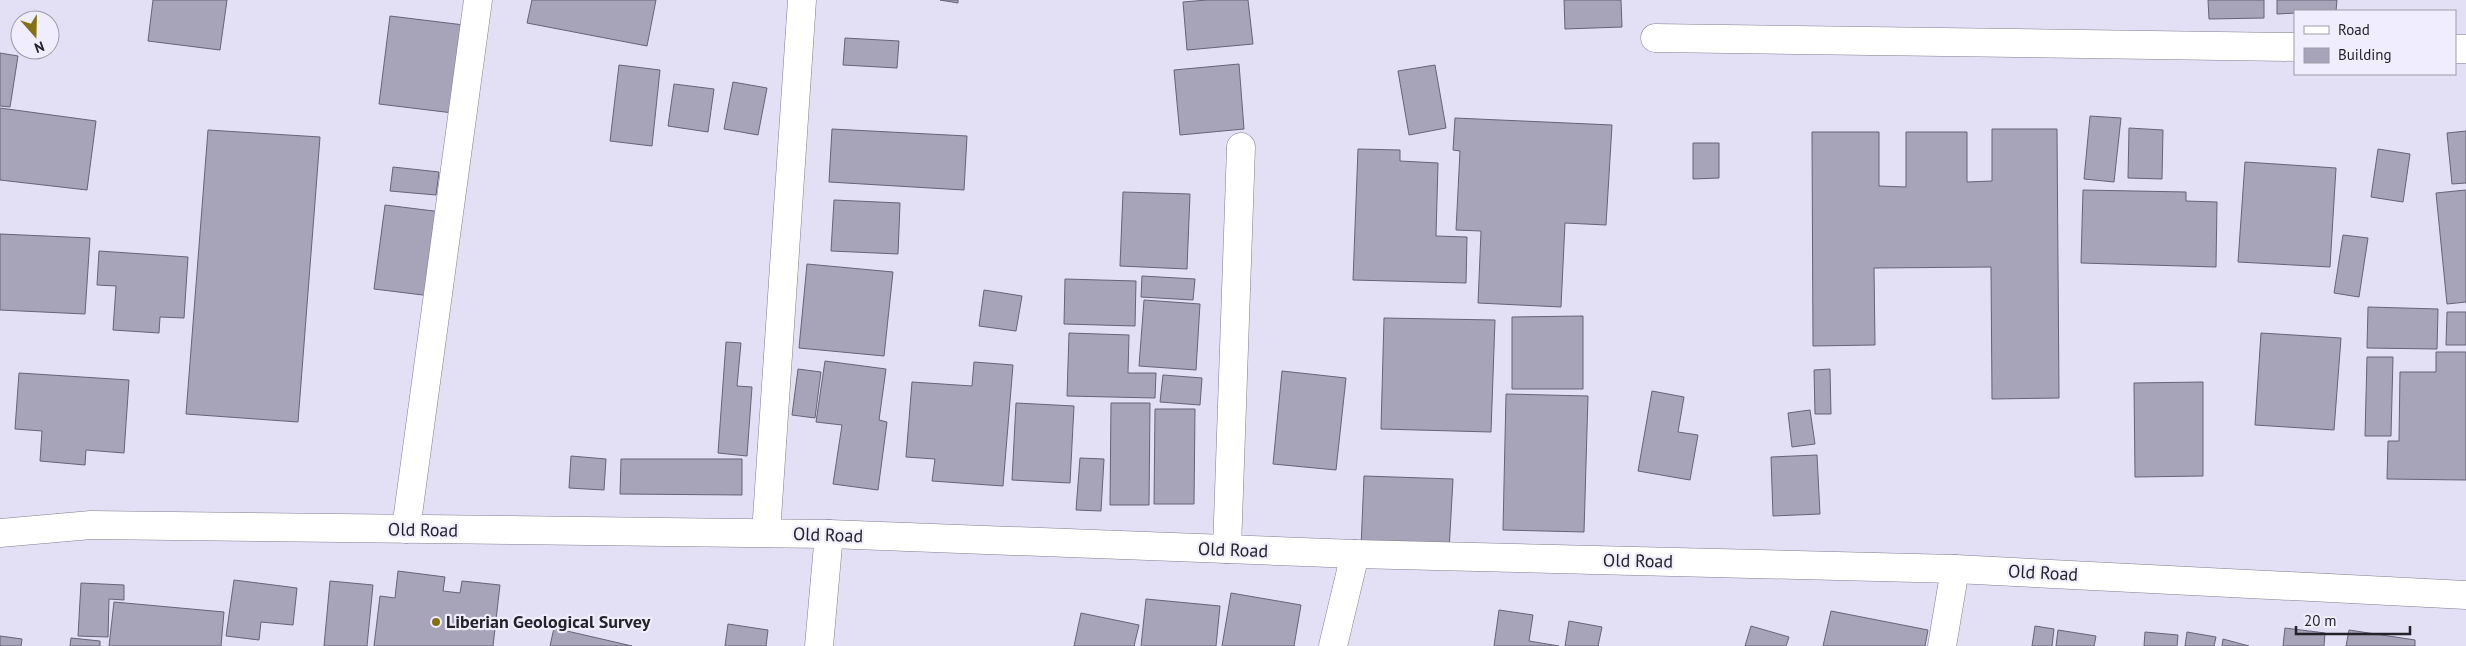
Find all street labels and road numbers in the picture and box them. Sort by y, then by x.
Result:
street label: Old Road [388,517,458,542]
street label: Old Road [793,522,863,547]
street label: Old Road [1198,537,1268,562]
street label: Old Road [1603,548,1673,573]
street label: Old Road [2007,559,2079,586]

